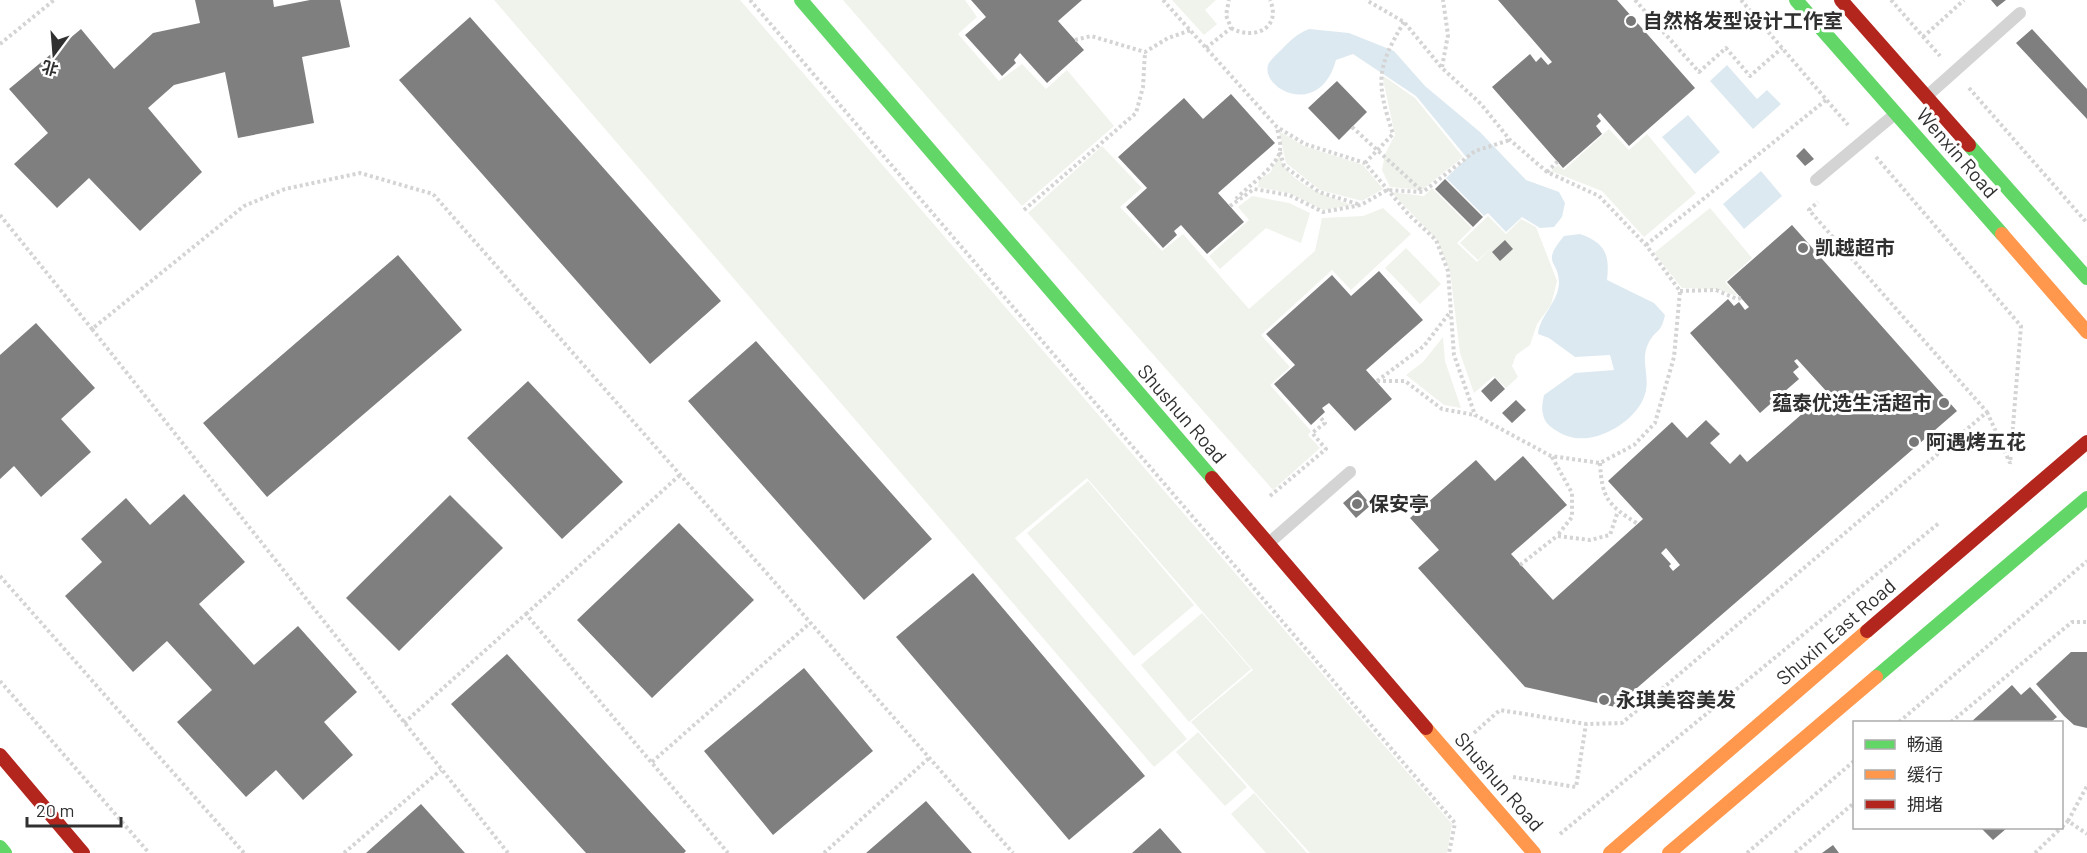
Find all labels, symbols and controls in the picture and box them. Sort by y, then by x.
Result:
place label: 自然格发型设计工作室 [1643,8,1843,32]
marker: 自然格发型设计工作室 [1624,14,1638,28]
north arrow [24,24,84,84]
text: 北 [39,58,60,80]
street label: Wenxin Road [1912,102,2003,202]
place label: 凯越超市 [1815,235,1895,259]
marker: 凯越超市 [1796,241,1810,255]
street label: Shushun Road [1133,359,1232,468]
place label: 蕴泰优选生活超市 [1772,390,1932,414]
marker: 蕴泰优选生活超市 [1937,396,1951,410]
place label: 阿遇烤五花 [1926,429,2026,453]
marker: 阿遇烤五花 [1907,435,1921,449]
place label: 保安亭 [1369,491,1429,515]
marker: 保安亭 [1350,497,1364,511]
street label: Shuxin East Road [1771,573,1900,690]
place label: 永琪美容美发 [1616,687,1736,711]
marker: 永琪美容美发 [1597,693,1611,707]
legend [1853,721,2063,829]
street label: Shushun Road [1450,727,1549,836]
text: 畅通 [1907,733,1943,755]
text: 缓行 [1907,763,1943,785]
scale bar [27,790,122,828]
text: 拥堵 [1907,793,1943,815]
text: 20 m [36,799,74,821]

